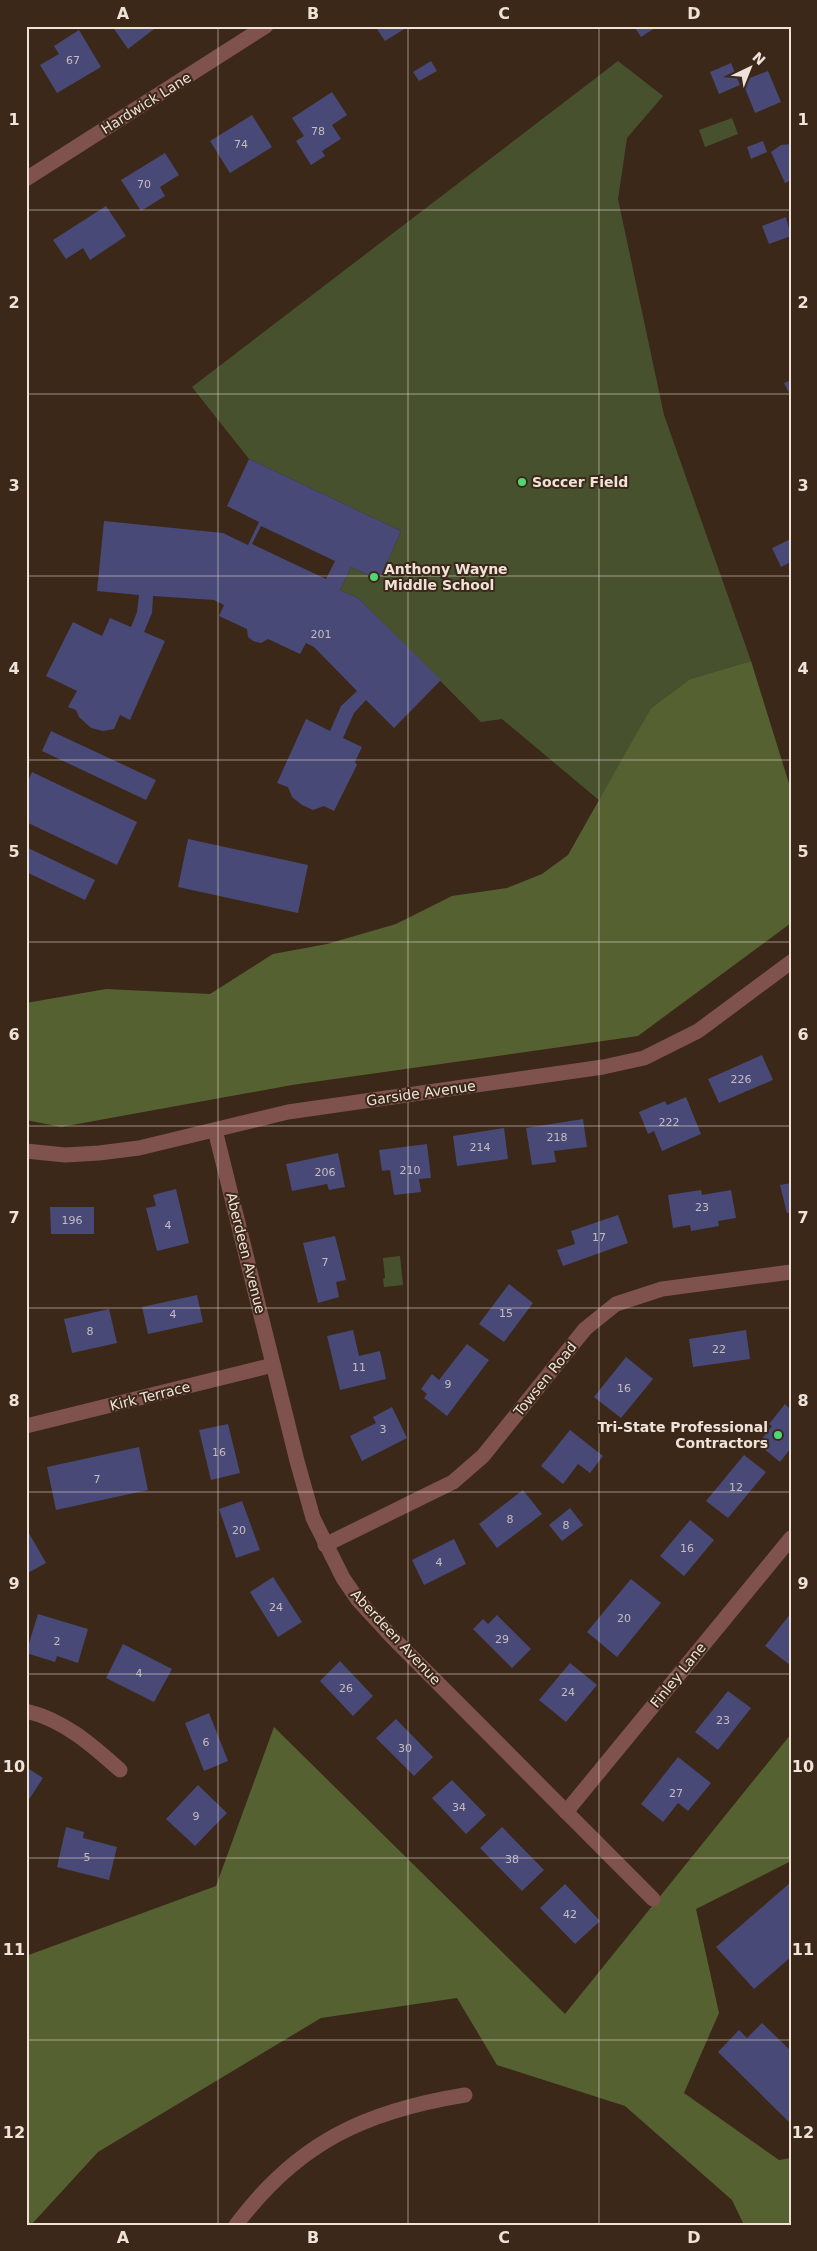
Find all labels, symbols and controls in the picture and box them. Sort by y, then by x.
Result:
text: A [117,4,130,23]
text: B [307,4,319,23]
text: C [498,4,510,23]
text: D [687,4,701,23]
north arrow [724,42,774,92]
text: N [749,49,769,68]
house number: 67 [66,54,80,67]
street label: Hardwick Lane [98,69,194,137]
text: 1 [8,110,20,129]
text: 1 [797,110,809,129]
house number: 78 [311,125,325,138]
house number: 74 [234,138,248,151]
house number: 70 [137,178,151,191]
text: 2 [8,293,20,312]
text: 2 [797,293,809,312]
place label: Soccer Field [532,474,628,490]
text: 3 [8,476,20,495]
marker: Soccer Field [516,476,528,488]
text: 3 [797,476,809,495]
place label: Anthony Wayne Middle School [384,561,508,593]
marker: Anthony Wayne Middle School [368,571,380,583]
house number: 201 [311,628,332,641]
text: 4 [8,659,20,678]
text: 4 [797,659,809,678]
text: 5 [8,842,20,861]
text: 5 [797,842,809,861]
text: 6 [8,1025,20,1044]
text: 6 [797,1025,809,1044]
house number: 226 [731,1073,752,1086]
street label: Garside Avenue [365,1077,477,1109]
house number: 222 [659,1116,680,1129]
house number: 218 [547,1131,568,1144]
house number: 214 [470,1141,491,1154]
house number: 210 [400,1164,421,1177]
house number: 206 [315,1166,336,1179]
street label: Aberdeen Avenue [223,1191,269,1315]
house number: 23 [695,1201,709,1214]
text: 7 [8,1208,20,1227]
text: 7 [797,1208,809,1227]
house number: 196 [62,1214,83,1227]
house number: 4 [165,1219,172,1232]
house number: 17 [592,1231,606,1244]
house number: 7 [322,1256,329,1269]
house number: 15 [499,1307,513,1320]
house number: 4 [170,1308,177,1321]
house number: 8 [87,1325,94,1338]
street label: Towsen Road [510,1339,580,1420]
house number: 22 [712,1343,726,1356]
house number: 11 [352,1361,366,1374]
street label: Kirk Terrace [108,1378,192,1414]
house number: 9 [445,1378,452,1391]
house number: 16 [617,1382,631,1395]
text: 8 [8,1391,20,1410]
text: 8 [797,1391,809,1410]
place label: Tri-State Professional Contractors [598,1419,768,1451]
house number: 3 [380,1423,387,1436]
marker: Tri-State Professional Contractors [772,1429,784,1441]
house number: 16 [212,1446,226,1459]
house number: 7 [94,1473,101,1486]
house number: 12 [729,1481,743,1494]
house number: 8 [507,1513,514,1526]
house number: 8 [563,1519,570,1532]
house number: 20 [232,1524,246,1537]
house number: 16 [680,1542,694,1555]
house number: 4 [436,1556,443,1569]
text: 9 [8,1574,20,1593]
text: 9 [797,1574,809,1593]
street label: Aberdeen Avenue [348,1586,444,1688]
house number: 24 [269,1601,283,1614]
house number: 20 [617,1612,631,1625]
house number: 29 [495,1633,509,1646]
house number: 2 [54,1635,61,1648]
street label: Finley Lane [647,1639,709,1711]
house number: 4 [136,1667,143,1680]
house number: 26 [339,1682,353,1695]
house number: 24 [561,1686,575,1699]
house number: 23 [716,1714,730,1727]
house number: 6 [203,1736,210,1749]
house number: 30 [398,1742,412,1755]
text: 10 [3,1757,25,1776]
text: 10 [792,1757,814,1776]
house number: 27 [669,1787,683,1800]
house number: 34 [452,1801,466,1814]
house number: 9 [193,1810,200,1823]
house number: 5 [84,1851,91,1864]
house number: 38 [505,1853,519,1866]
house number: 42 [563,1908,577,1921]
text: 11 [3,1940,25,1959]
text: 11 [792,1940,814,1959]
text: 12 [3,2123,25,2142]
text: 12 [792,2123,814,2142]
text: A [117,2228,130,2247]
text: B [307,2228,319,2247]
text: C [498,2228,510,2247]
text: D [687,2228,701,2247]

